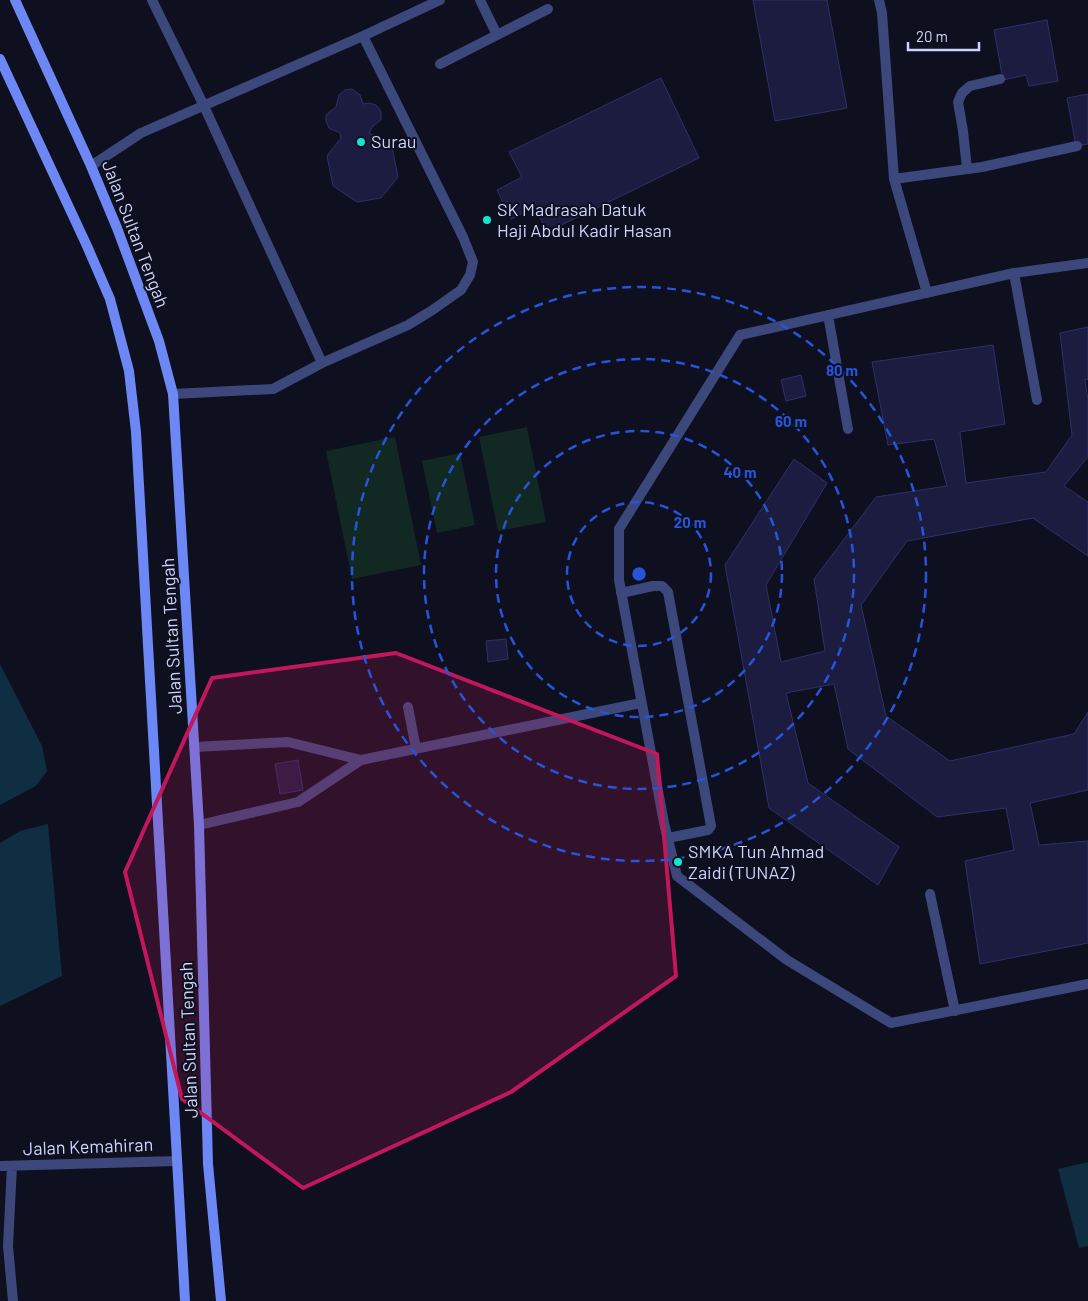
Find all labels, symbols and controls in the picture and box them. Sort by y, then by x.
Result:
scale bar [908,20,979,52]
text: 20 m [916,27,948,45]
place label: Surau [371,130,417,152]
marker: Surau [355,136,367,148]
street label: Jalan Sultan Tengah [98,157,174,311]
place label: SK Madrasah Datuk Haji Abdul Kadir Hasan [497,198,672,241]
marker: SK Madrasah Datuk Haji Abdul Kadir Hasan [481,214,493,226]
text: 80 m [826,361,858,379]
text: 60 m [775,412,807,430]
text: 40 m [723,463,757,481]
text: 20 m [674,513,706,531]
street label: Jalan Sultan Tengah [156,557,186,715]
centre of rings [630,565,648,583]
place label: SMKA Tun Ahmad Zaidi (TUNAZ) [688,840,824,883]
marker: SMKA Tun Ahmad Zaidi (TUNAZ) [672,856,684,868]
street label: Jalan Sultan Tengah [174,962,202,1119]
street label: Jalan Kemahiran [22,1133,153,1159]

